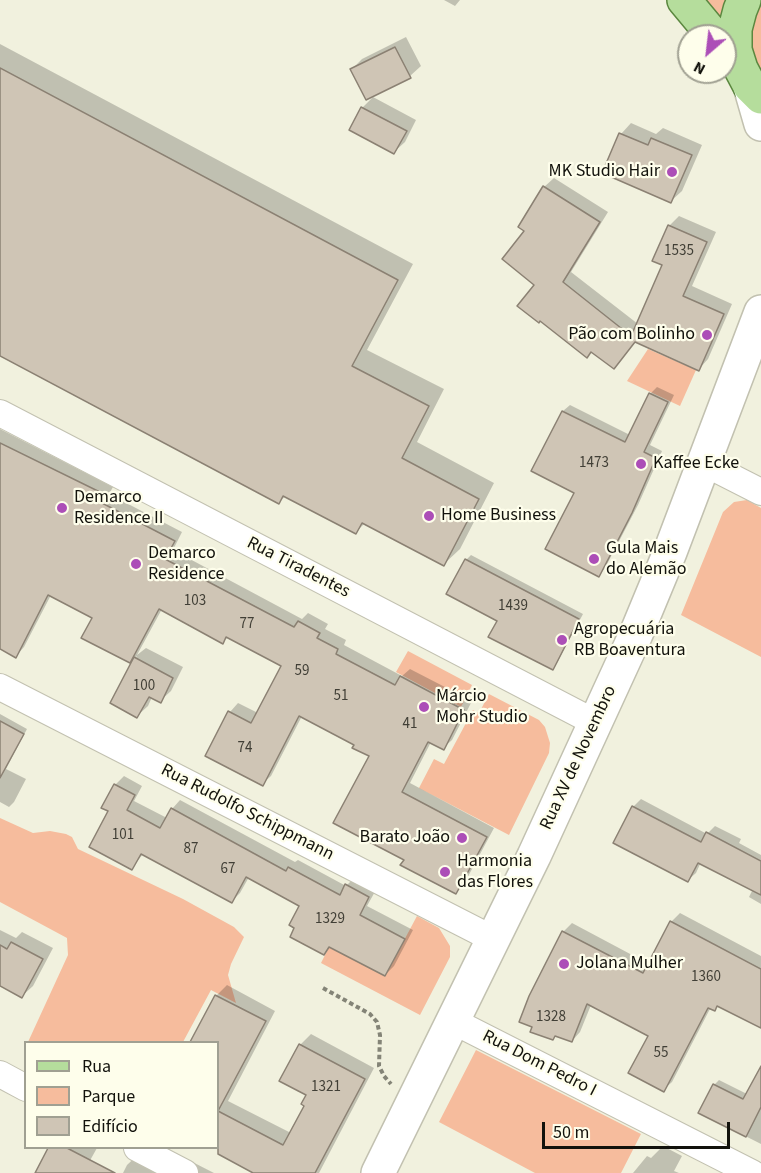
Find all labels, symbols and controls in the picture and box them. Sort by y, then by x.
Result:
north arrow [677,24,737,84]
text: N [690,56,709,80]
place label: MK Studio Hair [549,161,660,183]
marker: MK Studio Hair [665,165,679,179]
house number: 1535 [664,243,694,261]
place label: Pão com Bolinho [568,324,695,346]
marker: Pão com Bolinho [700,328,714,342]
place label: Kaffee Ecke [653,453,739,475]
house number: 1473 [579,455,609,473]
marker: Kaffee Ecke [634,457,648,471]
place label: Demarco Residence II [74,487,164,530]
marker: Demarco Residence II [55,501,69,515]
place label: Home Business [441,505,556,527]
marker: Home Business [422,509,436,523]
street label: Rua Tiradentes [243,533,353,603]
place label: Gula Mais do Alemão [606,538,686,580]
place label: Demarco Residence [148,543,224,586]
marker: Gula Mais do Alemão [587,552,601,566]
marker: Demarco Residence [129,557,143,571]
house number: 103 [184,593,206,611]
house number: 1439 [498,598,528,616]
house number: 77 [240,616,254,634]
place label: Agropecuária RB Boaventura [574,619,685,662]
marker: Agropecuária RB Boaventura [555,633,569,647]
house number: 59 [295,663,309,681]
house number: 100 [133,678,155,696]
street label: Rua XV de Novembro [536,682,622,834]
place label: Márcio Mohr Studio [436,686,528,728]
house number: 51 [334,688,348,706]
marker: Márcio Mohr Studio [417,700,431,714]
house number: 41 [403,716,417,734]
house number: 74 [238,740,252,758]
street label: Rua Rudolfo Schippmann [157,760,337,866]
house number: 101 [112,827,134,845]
place label: Barato João [360,827,450,849]
marker: Barato João [455,831,469,845]
house number: 87 [184,841,198,859]
place label: Harmonia das Flores [457,851,533,894]
house number: 67 [221,861,235,879]
marker: Harmonia das Flores [438,865,452,879]
house number: 1329 [315,911,345,929]
place label: Jolana Mulher [576,953,683,975]
marker: Jolana Mulher [557,957,571,971]
house number: 1360 [691,969,721,987]
house number: 1328 [536,1009,566,1027]
street label: Rua Dom Pedro I [478,1026,600,1102]
legend [24,1041,219,1149]
house number: 55 [654,1045,668,1063]
text: Rua [82,1054,111,1079]
house number: 1321 [311,1079,341,1097]
text: Parque [82,1084,135,1109]
scale bar [545,1110,732,1148]
text: Edifício [82,1114,138,1139]
text: 50 m [553,1120,589,1145]

